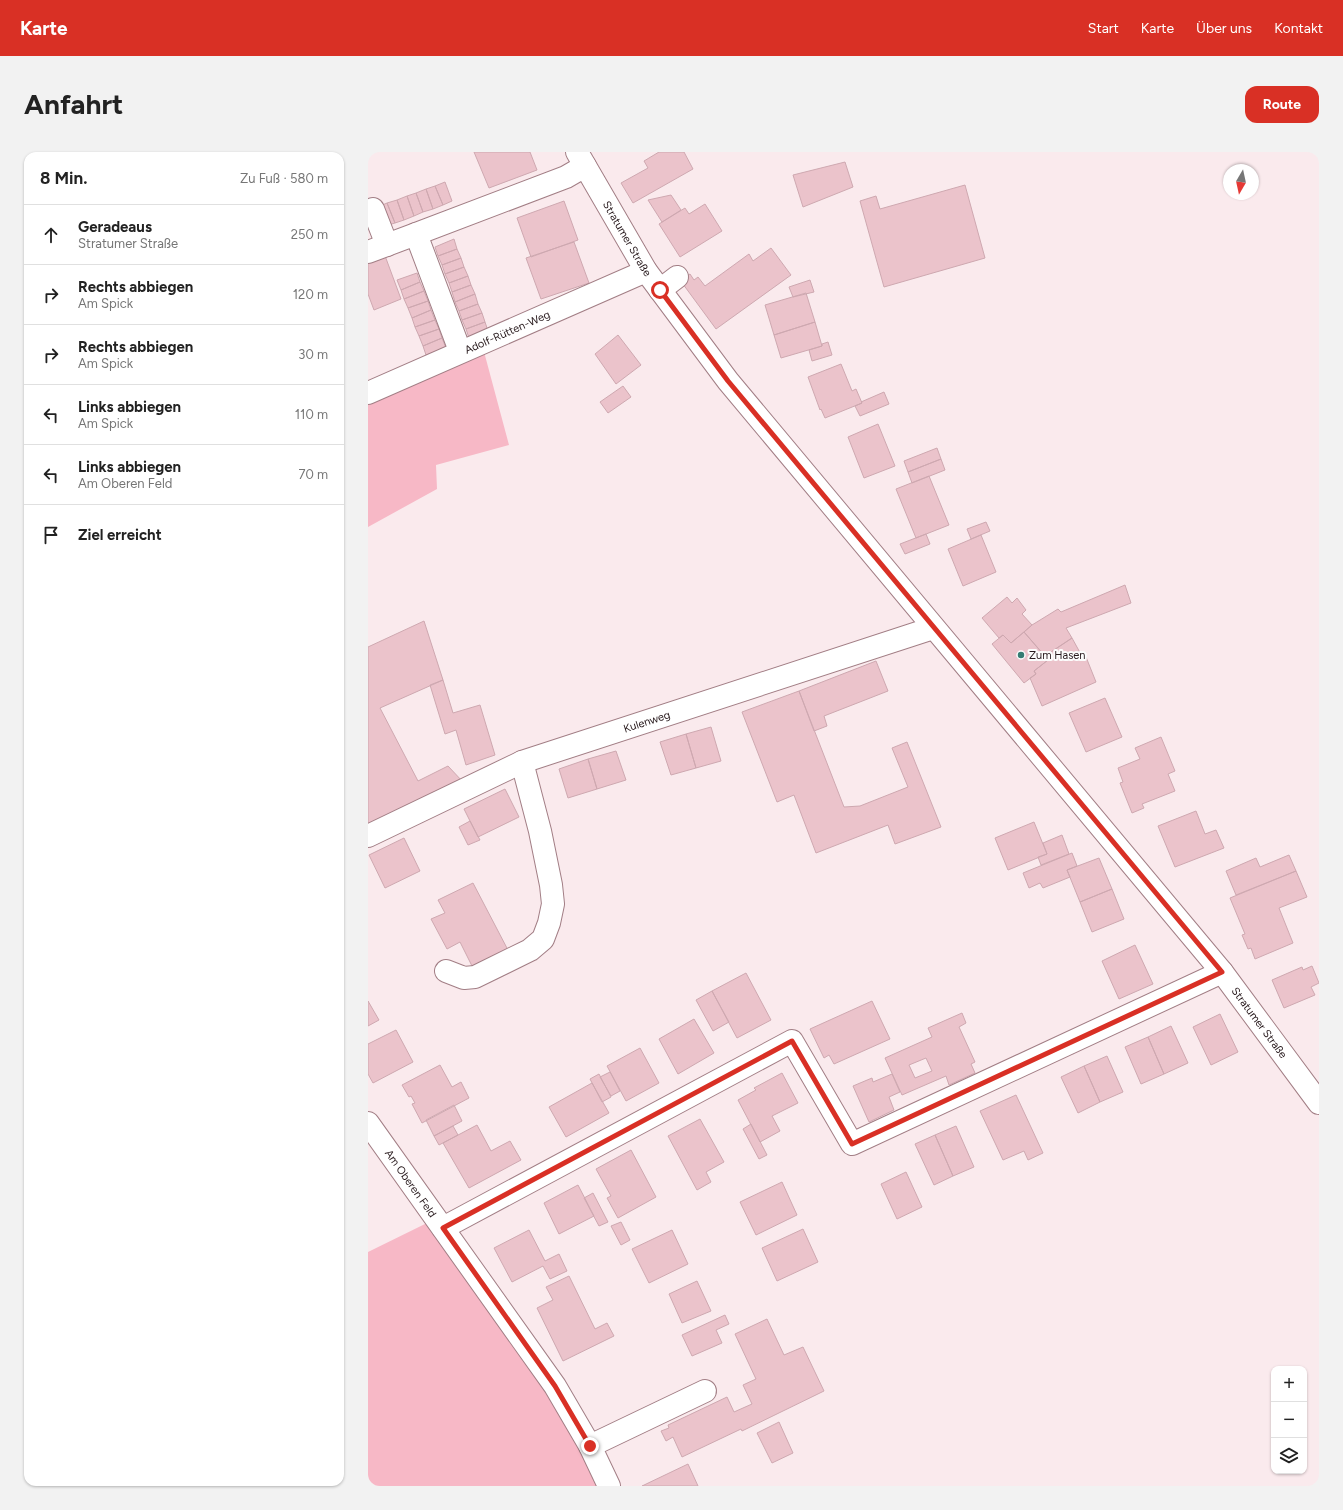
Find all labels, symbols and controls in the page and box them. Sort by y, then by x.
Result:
text: Karte [20,17,67,40]
text: Start [1088,20,1119,37]
text: Karte [1141,20,1174,37]
text: Über uns [1196,20,1252,37]
text: Kontakt [1274,20,1323,37]
button: Route [1245,86,1319,123]
text: Anfahrt [24,87,123,121]
north arrow [1223,164,1259,200]
text: 8 Min. [40,168,87,188]
text: Zu Fuß · 580 m [240,171,328,186]
street label: Stratumer Straße [600,199,654,279]
text: Geradeaus [78,218,152,236]
icon: ahead [40,224,62,246]
text: 250 m [291,227,328,242]
text: Stratumer Straße [78,236,178,251]
text: Rechts abbiegen [78,278,193,296]
route start [651,281,669,299]
icon: right [40,284,62,306]
text: 120 m [293,287,328,302]
text: Am Spick [78,296,133,311]
street label: Adolf-Rütten-Weg [462,307,552,356]
text: Rechts abbiegen [78,338,193,356]
icon: right [40,344,62,366]
text: 30 m [298,347,328,362]
text: Am Spick [78,356,133,371]
text: Links abbiegen [78,398,181,416]
icon: left [40,404,62,426]
text: 110 m [295,407,328,422]
text: Am Spick [78,416,133,431]
text: Links abbiegen [78,458,181,476]
icon: left [40,464,62,486]
text: 70 m [298,467,328,482]
text: Am Oberen Feld [78,476,172,491]
icon: arrive [40,524,62,546]
text: Ziel erreicht [78,526,162,544]
place label: Zum Hasen [1029,649,1085,662]
marker: Zum Hasen [1016,650,1026,660]
street label: Kulenweg [622,708,672,735]
street label: Stratumer Straße [1229,985,1290,1061]
street label: Am Oberen Feld [382,1147,439,1220]
map controls [1271,1366,1307,1474]
button: + [1271,1366,1307,1402]
button: − [1271,1402,1307,1438]
route end [581,1437,599,1455]
button: layers [1271,1438,1307,1474]

